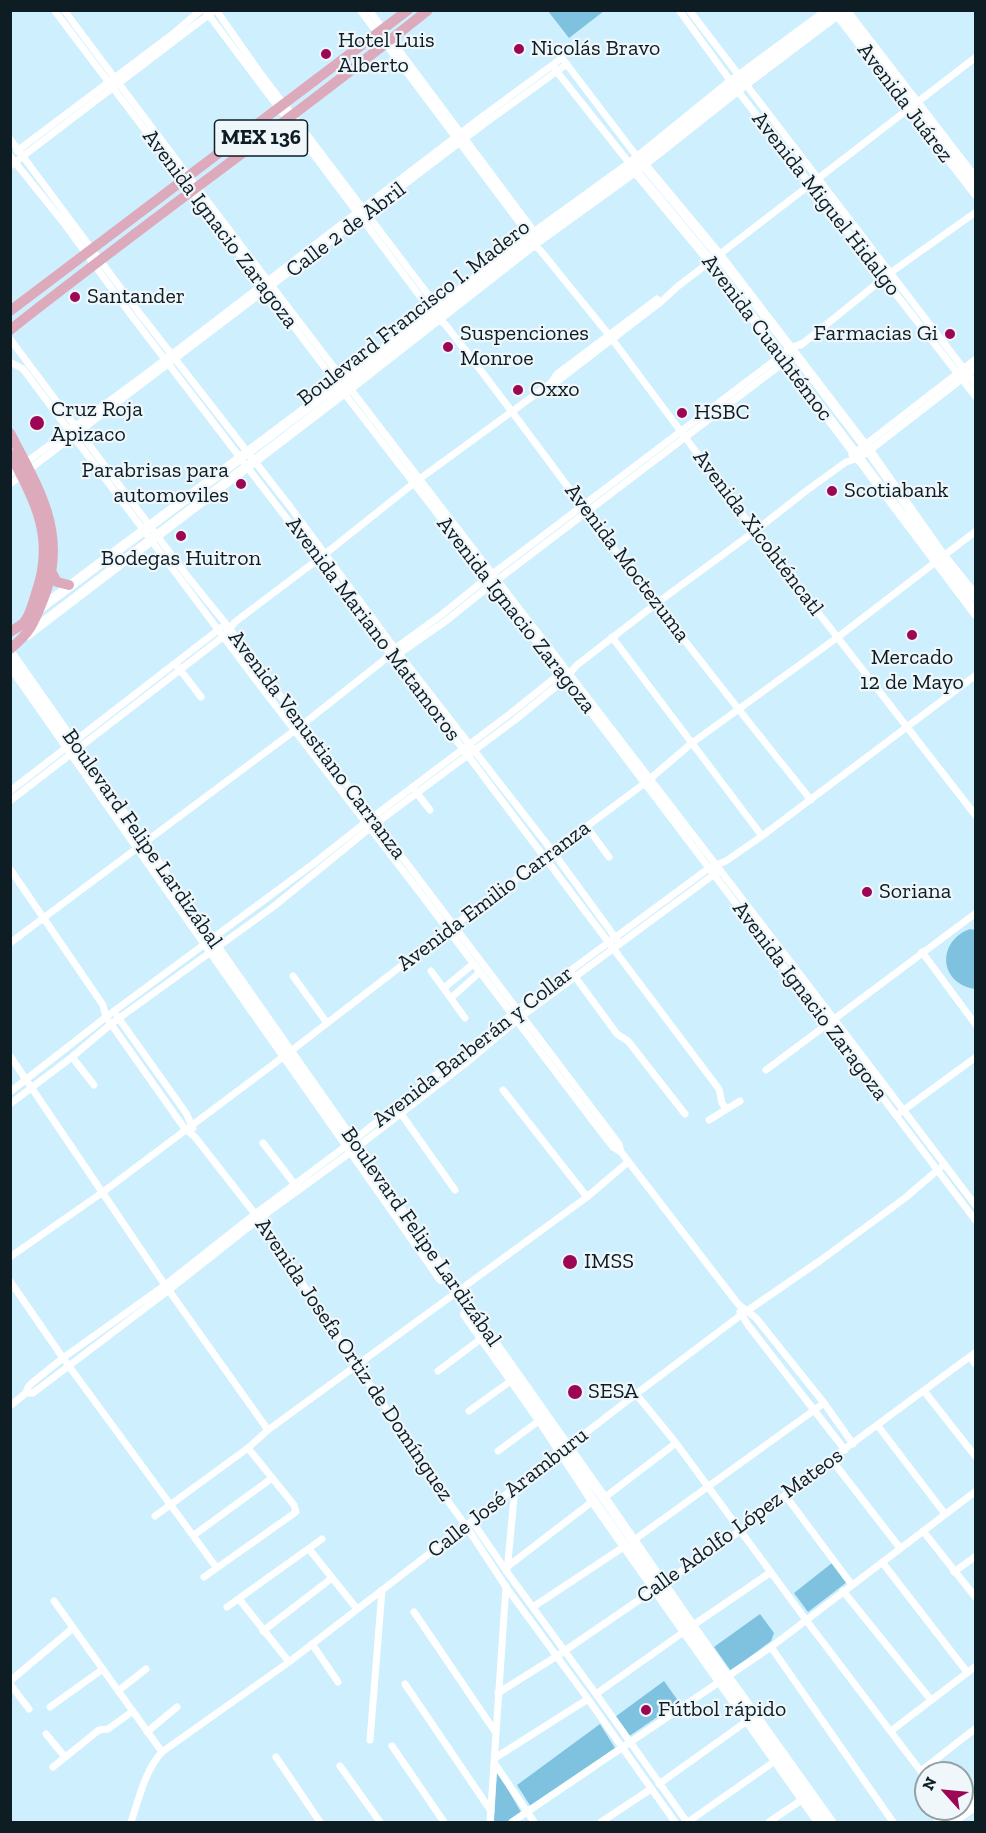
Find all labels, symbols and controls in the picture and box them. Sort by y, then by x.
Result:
place label: Hotel Luis Alberto [338,28,435,80]
place label: Nicolás Bravo [531,36,660,62]
street label: Avenida Juárez [851,38,959,168]
marker: Nicolás Bravo [512,42,526,56]
marker: Hotel Luis Alberto [319,47,333,61]
street label: Avenida Miguel Hidalgo [746,107,906,301]
road number: MEX 136 [214,120,308,156]
street label: Avenida Ignacio Zaragoza [136,124,304,334]
street label: Calle 2 de Abril [281,176,411,284]
street label: Boulevard Francisco I. Madero [293,214,535,412]
street label: Avenida Cuauhtémoc [696,250,838,426]
place label: Santander [87,284,185,310]
marker: Santander [68,290,82,304]
place label: Suspenciones Monroe [460,321,589,372]
place label: Farmacias Gi [814,321,938,347]
marker: Farmacias Gi [943,327,957,341]
marker: Suspenciones Monroe [441,340,455,354]
place label: Oxxo [530,377,579,403]
marker: Oxxo [511,383,525,397]
place label: Cruz Roja Apizaco [51,397,143,448]
place label: HSBC [694,400,750,426]
marker: HSBC [675,406,689,420]
marker: Cruz Roja Apizaco [28,414,46,432]
street label: Avenida Xicohténcatl [687,445,829,621]
place label: Parabrisas para automoviles [81,458,229,510]
marker: Parabrisas para automoviles [234,477,248,491]
street label: Avenida Moctezuma [559,478,695,648]
place label: Scotiabank [844,478,949,504]
marker: Scotiabank [825,484,839,498]
street label: Avenida Mariano Matamoros [280,511,466,747]
street label: Avenida Ignacio Zaragoza [431,511,601,719]
marker: Bodegas Huitron [174,529,188,543]
place label: Bodegas Huitron [101,546,261,572]
street label: Avenida Venustiano Carranza [222,625,412,865]
marker: Mercado 12 de Mayo [905,628,919,642]
place label: Mercado 12 de Mayo [860,645,964,696]
street label: Boulevard Felipe Lardizábal [56,724,228,954]
street label: Avenida Emilio Carranza [392,815,596,977]
place label: Soriana [879,879,951,905]
marker: Soriana [860,885,874,899]
street label: Avenida Ignacio Zaragoza [726,896,894,1106]
street label: Avenida Barberán y Collar [368,961,578,1133]
street label: Boulevard Felipe Lardizábal [335,1122,507,1352]
street label: Avenida Josefa Ortiz de Domínguez [249,1213,459,1507]
place label: IMSS [584,1249,634,1275]
marker: IMSS [561,1253,579,1271]
place label: SESA [588,1379,638,1405]
marker: SESA [566,1383,584,1401]
street label: Calle José Aramburu [422,1422,594,1564]
street label: Calle Adolfo López Mateos [632,1442,848,1610]
place label: Fútbol rápido [658,1697,786,1723]
marker: Fútbol rápido [639,1703,653,1717]
north arrow [914,1761,974,1821]
text: N [918,1774,941,1793]

